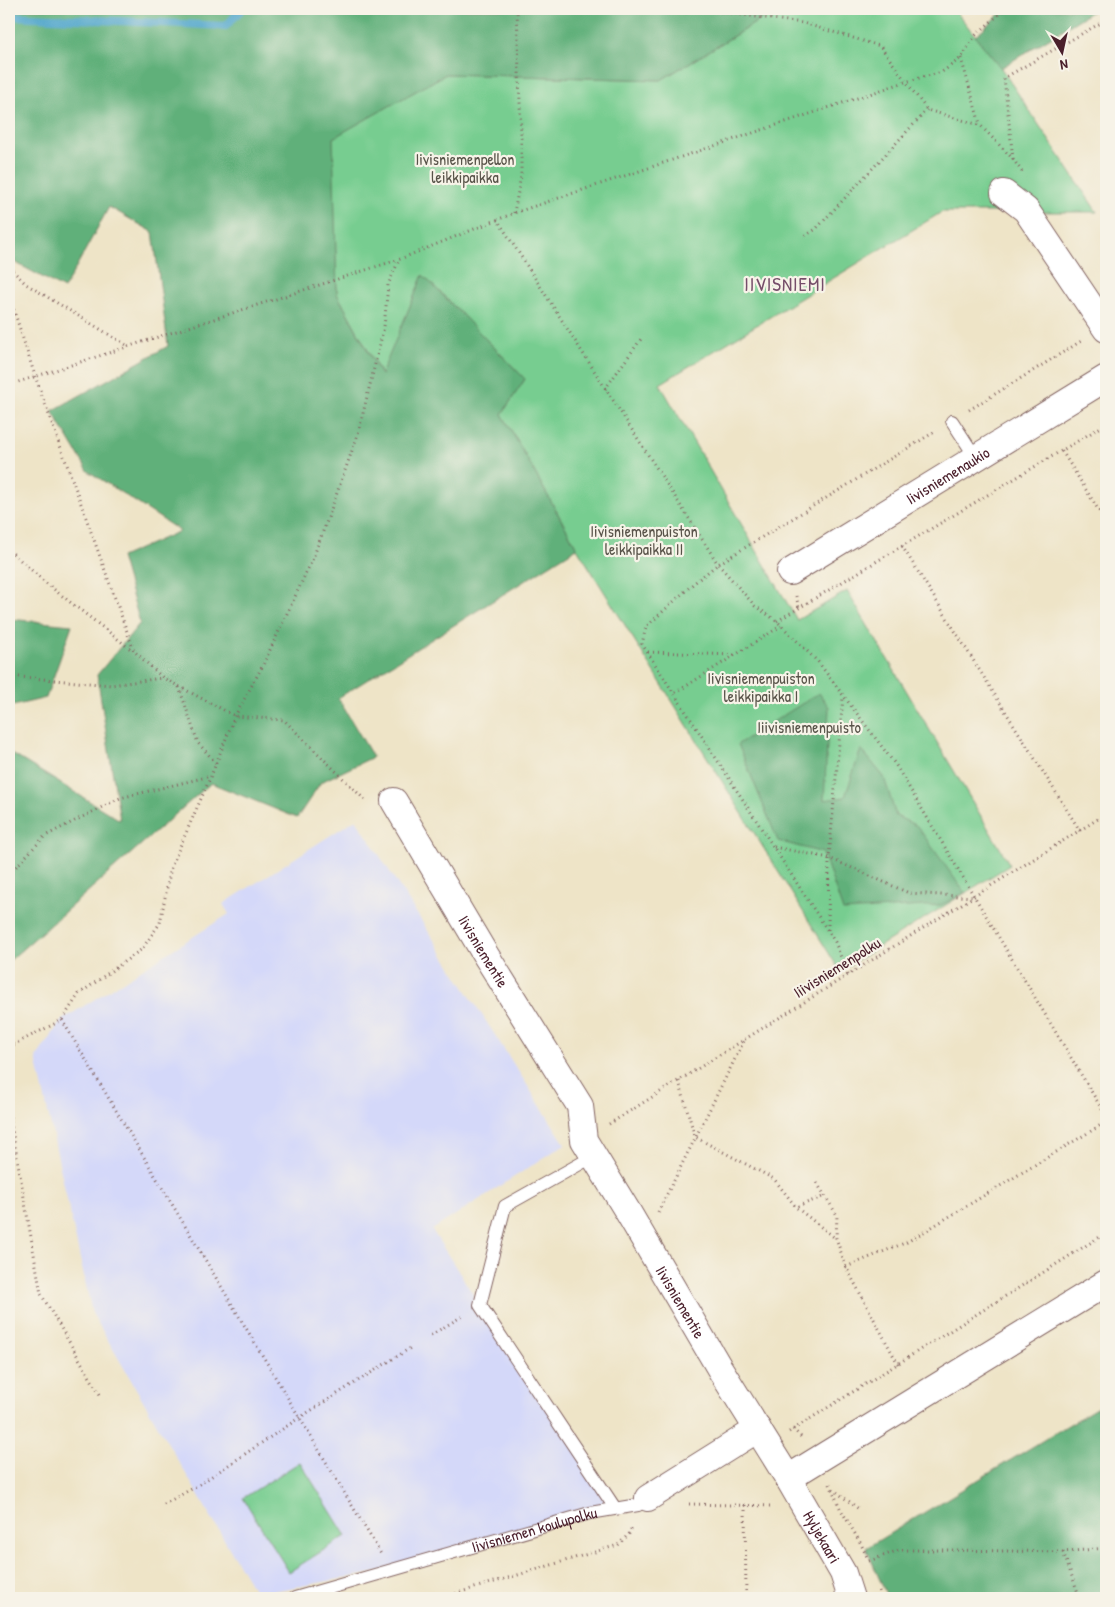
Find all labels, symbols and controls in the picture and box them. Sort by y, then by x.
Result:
north arrow [1038,28,1088,78]
text: N [1058,55,1069,75]
park label: Iivisniemenpellon leikkipaikka [416,148,514,188]
district label: IIVISNIEMI [744,271,826,297]
street label: Iivisniemenaukio [902,441,994,509]
park label: Iivisniemenpuiston leikkipaikka II [590,520,698,560]
park label: Iivisniemenpuiston leikkipaikka I [707,667,815,707]
park label: Iiivisniemenpuisto [757,716,861,738]
street label: Iivisniementie [453,911,514,992]
street label: Iiivisniemenpolku [789,931,885,1003]
street label: Iivisniementie [651,1261,711,1343]
street label: Iivisniemen koulupolku [469,1501,599,1558]
street label: Hyljekaari [798,1506,846,1567]

